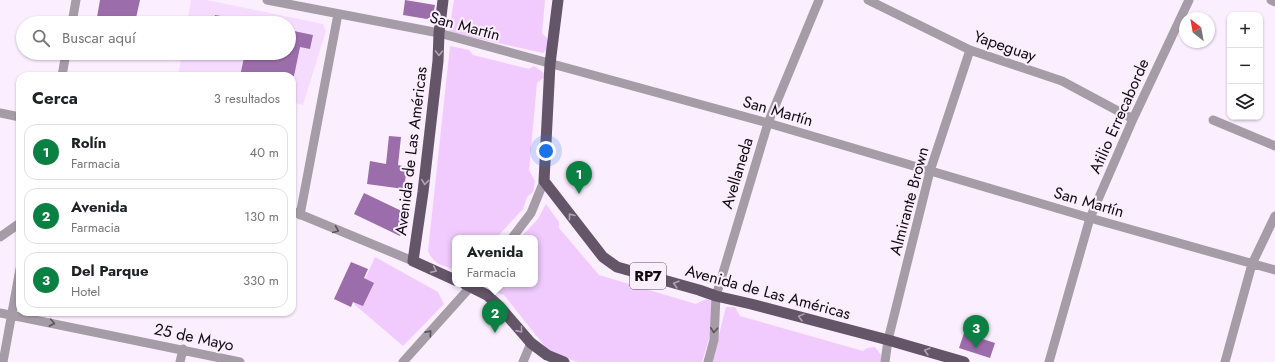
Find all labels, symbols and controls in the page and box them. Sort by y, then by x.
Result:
street label: San Martín [427,6,503,46]
north arrow [1179,12,1215,48]
map controls [1227,12,1263,120]
button: + [1227,12,1263,48]
search box [16,16,296,60]
street label: Yapeguay [971,25,1040,68]
icon: search [30,27,52,49]
text: Buscar aquí [62,27,136,49]
button: − [1227,48,1263,84]
one-way arrow [434,50,443,56]
street label: Atilio Errecaborde [1083,55,1155,177]
street label: Avenida de Las Américas [389,65,433,237]
button: layers [1227,84,1263,120]
text: Cerca [32,86,78,110]
text: 3 resultados [214,89,280,108]
street label: San Martín [740,90,816,132]
text: Rolín [71,132,106,154]
street label: Avellaneda [715,135,759,211]
your location [536,141,556,161]
text: 1 [43,143,49,162]
text: 40 m [250,143,279,162]
street label: Almirante Brown [883,144,935,258]
text: Farmacia [71,154,120,173]
pin: 1 [566,161,592,194]
one-way arrow [420,179,429,185]
street label: San Martín [1051,181,1127,223]
text: Avenida [71,196,128,218]
text: 2 [42,207,50,226]
text: 130 m [244,207,279,226]
one-way arrow [569,214,576,221]
text: Farmacia [71,218,120,237]
one-way arrow [332,225,340,233]
popup [452,235,538,287]
text: Avenida [467,241,523,263]
street label: Avenida de Las Américas [683,259,853,325]
text: Del Parque [71,260,149,282]
text: Farmacia [467,263,516,282]
road number: RP7 [630,263,666,289]
one-way arrow [430,265,437,273]
text: 3 [42,271,50,290]
text: 330 m [243,271,279,290]
one-way arrow [672,280,679,289]
text: Hotel [71,282,100,301]
pin: 2 [482,300,508,333]
one-way arrow [798,314,804,322]
pin: 3 [963,315,989,348]
street label: 25 de Mayo [152,317,236,357]
one-way arrow [49,318,55,327]
one-way arrow [516,326,523,333]
one-way arrow [710,327,719,333]
one-way arrow [425,330,432,338]
one-way arrow [923,347,930,356]

